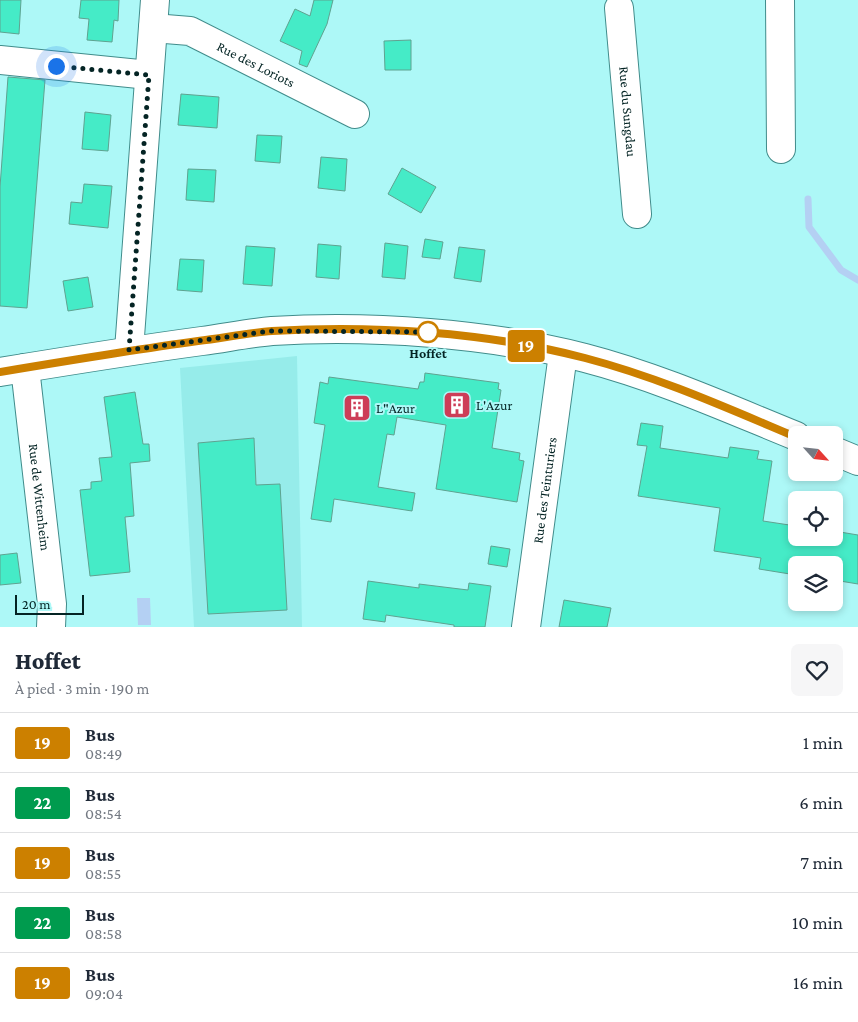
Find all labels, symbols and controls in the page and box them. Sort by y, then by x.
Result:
street label: Rue des Loriots [214,38,298,90]
your location [44,54,69,79]
street label: Rue du Sungdau [616,66,640,158]
marker: Hoffet [417,321,439,343]
line badge: 19 [504,330,548,362]
text: 19 [518,336,534,356]
place label: Hoffet [409,345,448,361]
building icon: L'Azur [442,390,472,420]
building icon: L"Azur [342,393,372,423]
place label: L'Azur [476,397,512,413]
place label: L"Azur [376,400,415,416]
north arrow [788,426,842,481]
map controls [788,426,843,611]
street label: Rue des Teinturiers [529,436,560,544]
street label: Rue de Wittenheim [26,443,54,552]
button: locate [788,491,843,546]
button: layers [788,556,843,611]
scale bar [15,592,84,615]
text: 20 m [22,596,50,612]
button: heart [791,644,843,696]
text: Hoffet [15,647,81,674]
text: À pied · 3 min · 190 m [15,680,149,697]
text: Bus [85,724,115,745]
text: 1 min [803,732,843,753]
text: 19 [34,733,51,753]
text: 08:49 [85,745,122,762]
text: Bus [85,784,115,805]
text: 6 min [799,792,843,813]
text: 22 [33,793,52,813]
text: 08:54 [85,805,122,822]
text: Bus [85,844,115,865]
text: 7 min [800,852,843,873]
text: 19 [34,853,51,873]
text: 08:55 [85,865,121,882]
text: Bus [85,904,115,925]
text: 10 min [792,912,843,933]
text: 22 [33,913,52,933]
text: 08:58 [85,925,122,942]
text: Bus [85,964,115,985]
text: 16 min [793,972,843,993]
text: 19 [34,973,51,993]
text: 09:04 [85,985,123,1002]

